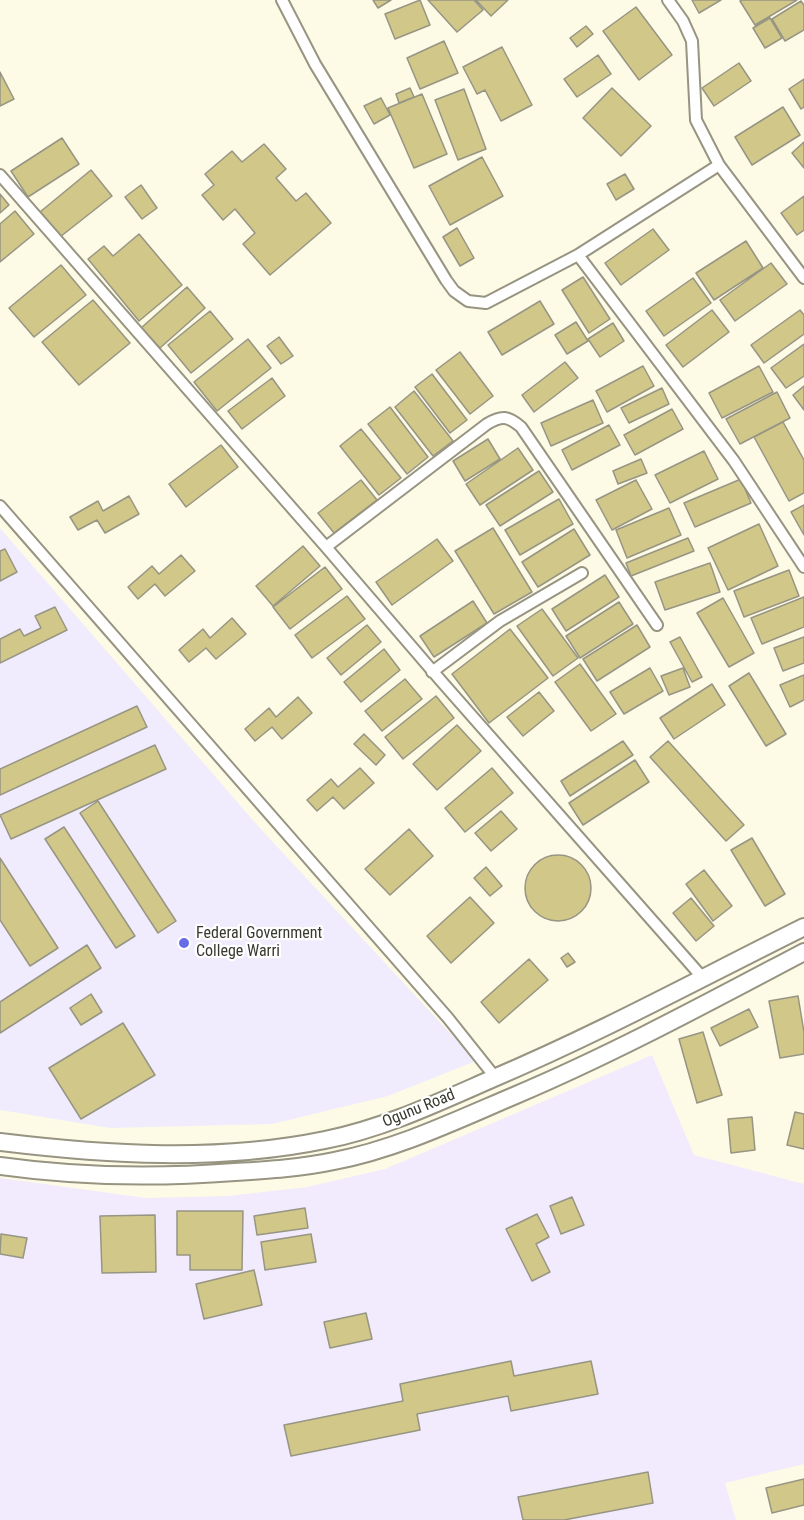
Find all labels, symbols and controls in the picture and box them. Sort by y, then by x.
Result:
place label: Federal Government College Warri [196,924,322,962]
marker: Federal Government College Warri [177,936,191,950]
street label: Ogunu Road [380,1086,458,1132]

